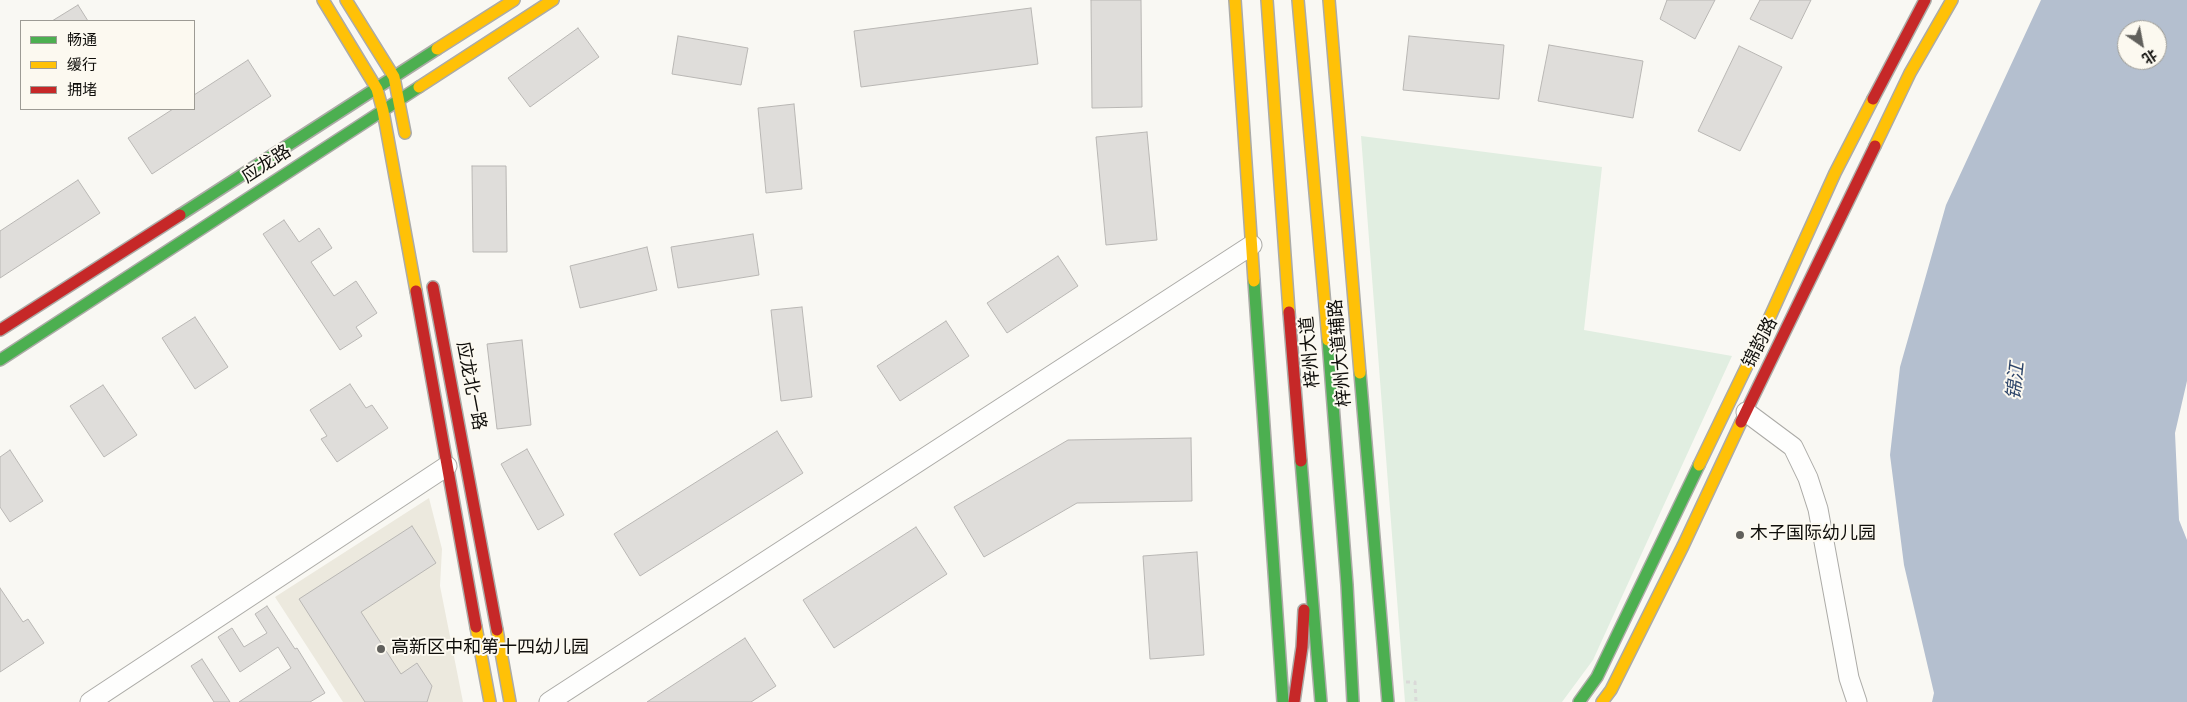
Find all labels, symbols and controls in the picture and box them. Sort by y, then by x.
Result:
legend [20,20,195,110]
north arrow [2117,20,2167,70]
text: 畅通 [67,29,97,51]
text: 北 [2138,45,2161,69]
text: 缓行 [67,54,97,76]
text: 拥堵 [67,79,97,101]
street label: 应龙路 [238,141,296,189]
street label: 梓州大道辅路 [1326,298,1356,408]
street label: 锦韵路 [1739,314,1783,372]
street label: 梓州大道 [1297,315,1325,389]
street label: 应龙北一路 [451,340,489,432]
water label: 锦江 [2004,361,2030,401]
place label: 木子国际幼儿园 [1750,524,1876,546]
marker: 木子国际幼儿园 [1734,529,1746,541]
place label: 高新区中和第十四幼儿园 [391,638,589,660]
marker: 高新区中和第十四幼儿园 [375,643,387,655]

